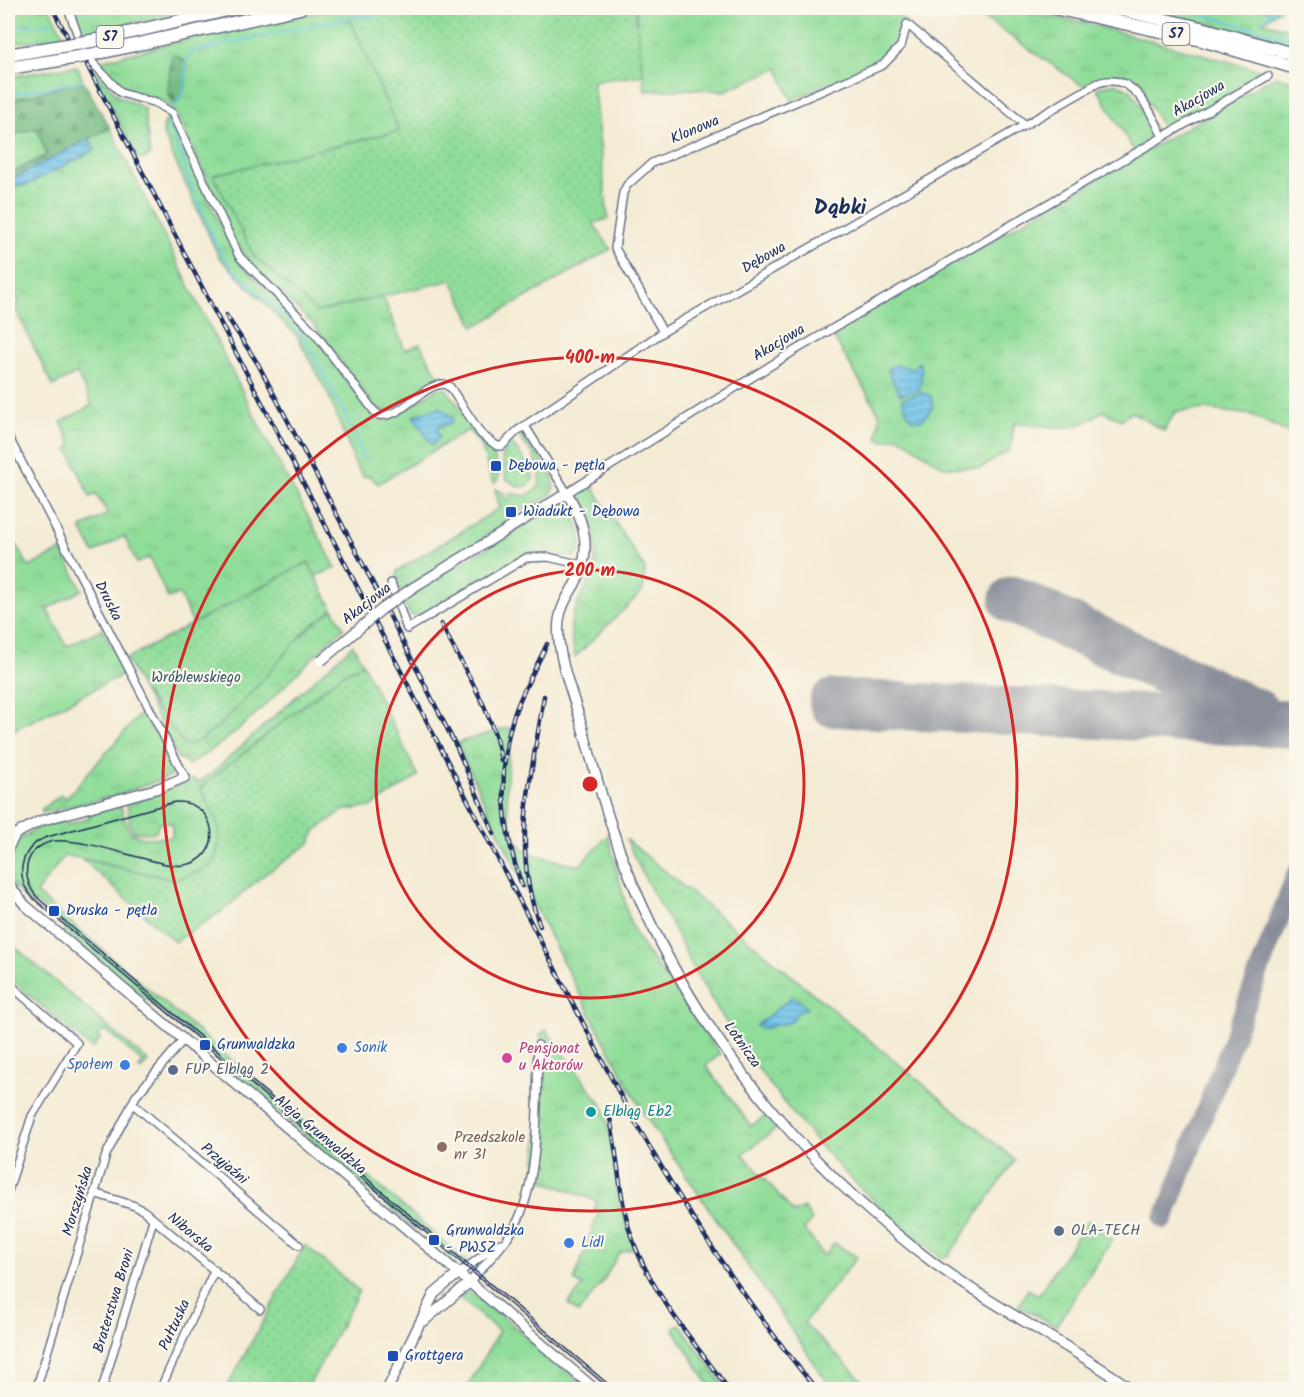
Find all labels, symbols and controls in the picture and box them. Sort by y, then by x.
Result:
road number: S7 [1162,23,1190,45]
road number: S7 [96,26,124,48]
street label: Akacjowa [1168,74,1230,124]
street label: Klonowa [667,109,723,151]
district label: Dąbki [814,192,867,225]
street label: Dębowa [737,236,791,280]
street label: Akacjowa [748,318,810,368]
text: 400 m [565,344,615,373]
place label: Dębowa - pętla [508,454,605,478]
marker: Dębowa - pętla [489,459,503,473]
place label: Wiadukt - Dębowa [523,500,640,524]
marker: Wiadukt - Dębowa [504,505,518,519]
text: 200 m [565,557,616,586]
street label: Druska [88,577,128,625]
street label: Akacjowa [337,577,397,631]
park label: Wróblewskiego [151,666,241,690]
centre of rings [580,774,600,794]
place label: Druska - pętla [66,899,158,923]
marker: Druska - pętla [47,904,61,918]
street label: Lotnicza [717,1017,767,1073]
place label: Grunwaldzka [217,1033,295,1057]
place label: Sonik [354,1036,388,1060]
place label: Pensjonat u Aktorów [519,1037,584,1078]
marker: Grunwaldzka [198,1038,212,1052]
marker: Sonik [335,1041,349,1055]
marker: Pensjonat u Aktorów [500,1051,514,1065]
place label: Społem [67,1053,113,1077]
marker: Społem [118,1058,132,1072]
place label: FUP Elbląg 2 [185,1058,269,1082]
marker: FUP Elbląg 2 [166,1063,180,1077]
street label: Aleja Grunwaldzka [268,1089,372,1181]
place label: Elbląg Eb2 [603,1100,673,1124]
marker: Elbląg Eb2 [584,1105,598,1119]
place label: Przedszkole nr 31 [454,1126,525,1167]
street label: Przyjaźni [195,1137,254,1192]
marker: Przedszkole nr 31 [435,1140,449,1154]
street label: Morszyńska [56,1163,100,1239]
street label: Niborska [162,1207,218,1259]
place label: Grunwaldzka - PWSZ [446,1219,524,1260]
place label: OLA-TECH [1071,1219,1140,1243]
marker: OLA-TECH [1052,1224,1066,1238]
place label: Lidl [581,1231,604,1255]
marker: Grunwaldzka - PWSZ [427,1233,441,1247]
marker: Lidl [562,1236,576,1250]
street label: Braterstwa Broni [87,1245,142,1356]
street label: Pułtuska [153,1295,197,1355]
place label: Grottgera [405,1344,463,1368]
marker: Grottgera [386,1349,400,1363]

